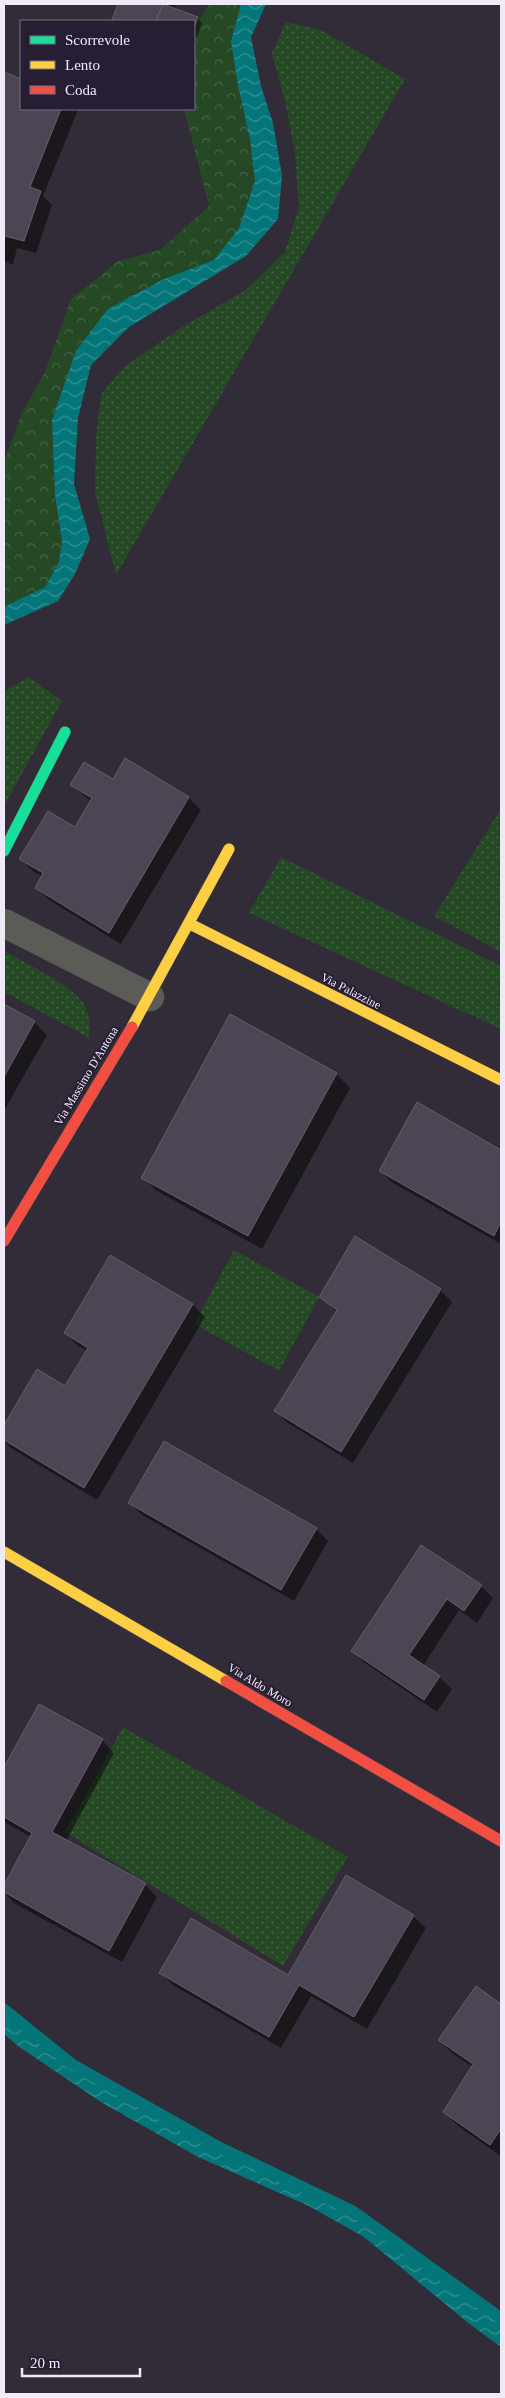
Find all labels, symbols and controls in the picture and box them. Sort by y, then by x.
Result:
legend [20,20,195,110]
text: Scorrevole [65,32,130,48]
text: Lento [65,57,100,73]
text: Coda [65,82,97,98]
street label: Via Palazzine [319,970,383,1012]
street label: Via Massimo D'Antona [51,1023,121,1128]
street label: Via Aldo Moro [225,1660,295,1710]
scale bar [22,2346,140,2378]
text: 20 m [30,2355,61,2371]

